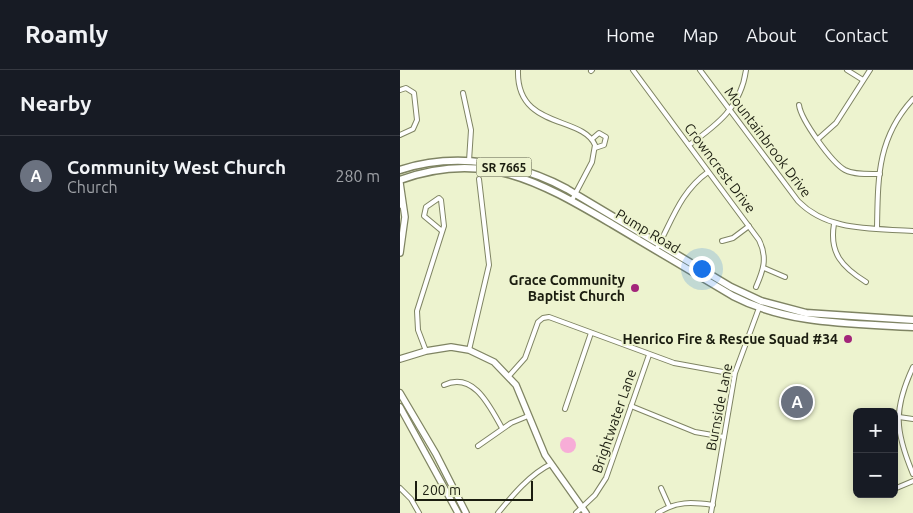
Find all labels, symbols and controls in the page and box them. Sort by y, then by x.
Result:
text: Roamly [25,21,108,48]
text: Home [606,25,655,45]
text: Map [683,25,718,45]
text: About [746,25,796,45]
text: Contact [824,25,888,45]
street label: Mountainbrook Drive [721,84,815,200]
text: Nearby [20,91,91,115]
street label: Crowncrest Drive [681,120,759,216]
text: Community West Church [67,156,286,178]
road number: SR 7665 [476,158,532,176]
text: A [30,167,42,185]
text: 280 m [335,167,380,185]
text: Church [67,178,118,196]
street label: Pump Road [613,206,683,256]
your location [689,256,715,282]
place label: Grace Community Baptist Church [509,272,626,304]
marker: Grace Community Baptist Church [629,282,641,294]
place label: Henrico Fire & Rescue Squad #34 [623,331,838,347]
marker: Henrico Fire & Rescue Squad #34 [842,333,854,345]
street label: Burnside Lane [703,362,735,452]
street label: Brightwater Lane [589,367,639,475]
pin: A [781,383,813,421]
map controls [853,408,898,498]
button: + [853,408,898,453]
button: − [853,453,898,498]
scale bar [415,478,532,501]
text: 200 m [422,482,461,498]

